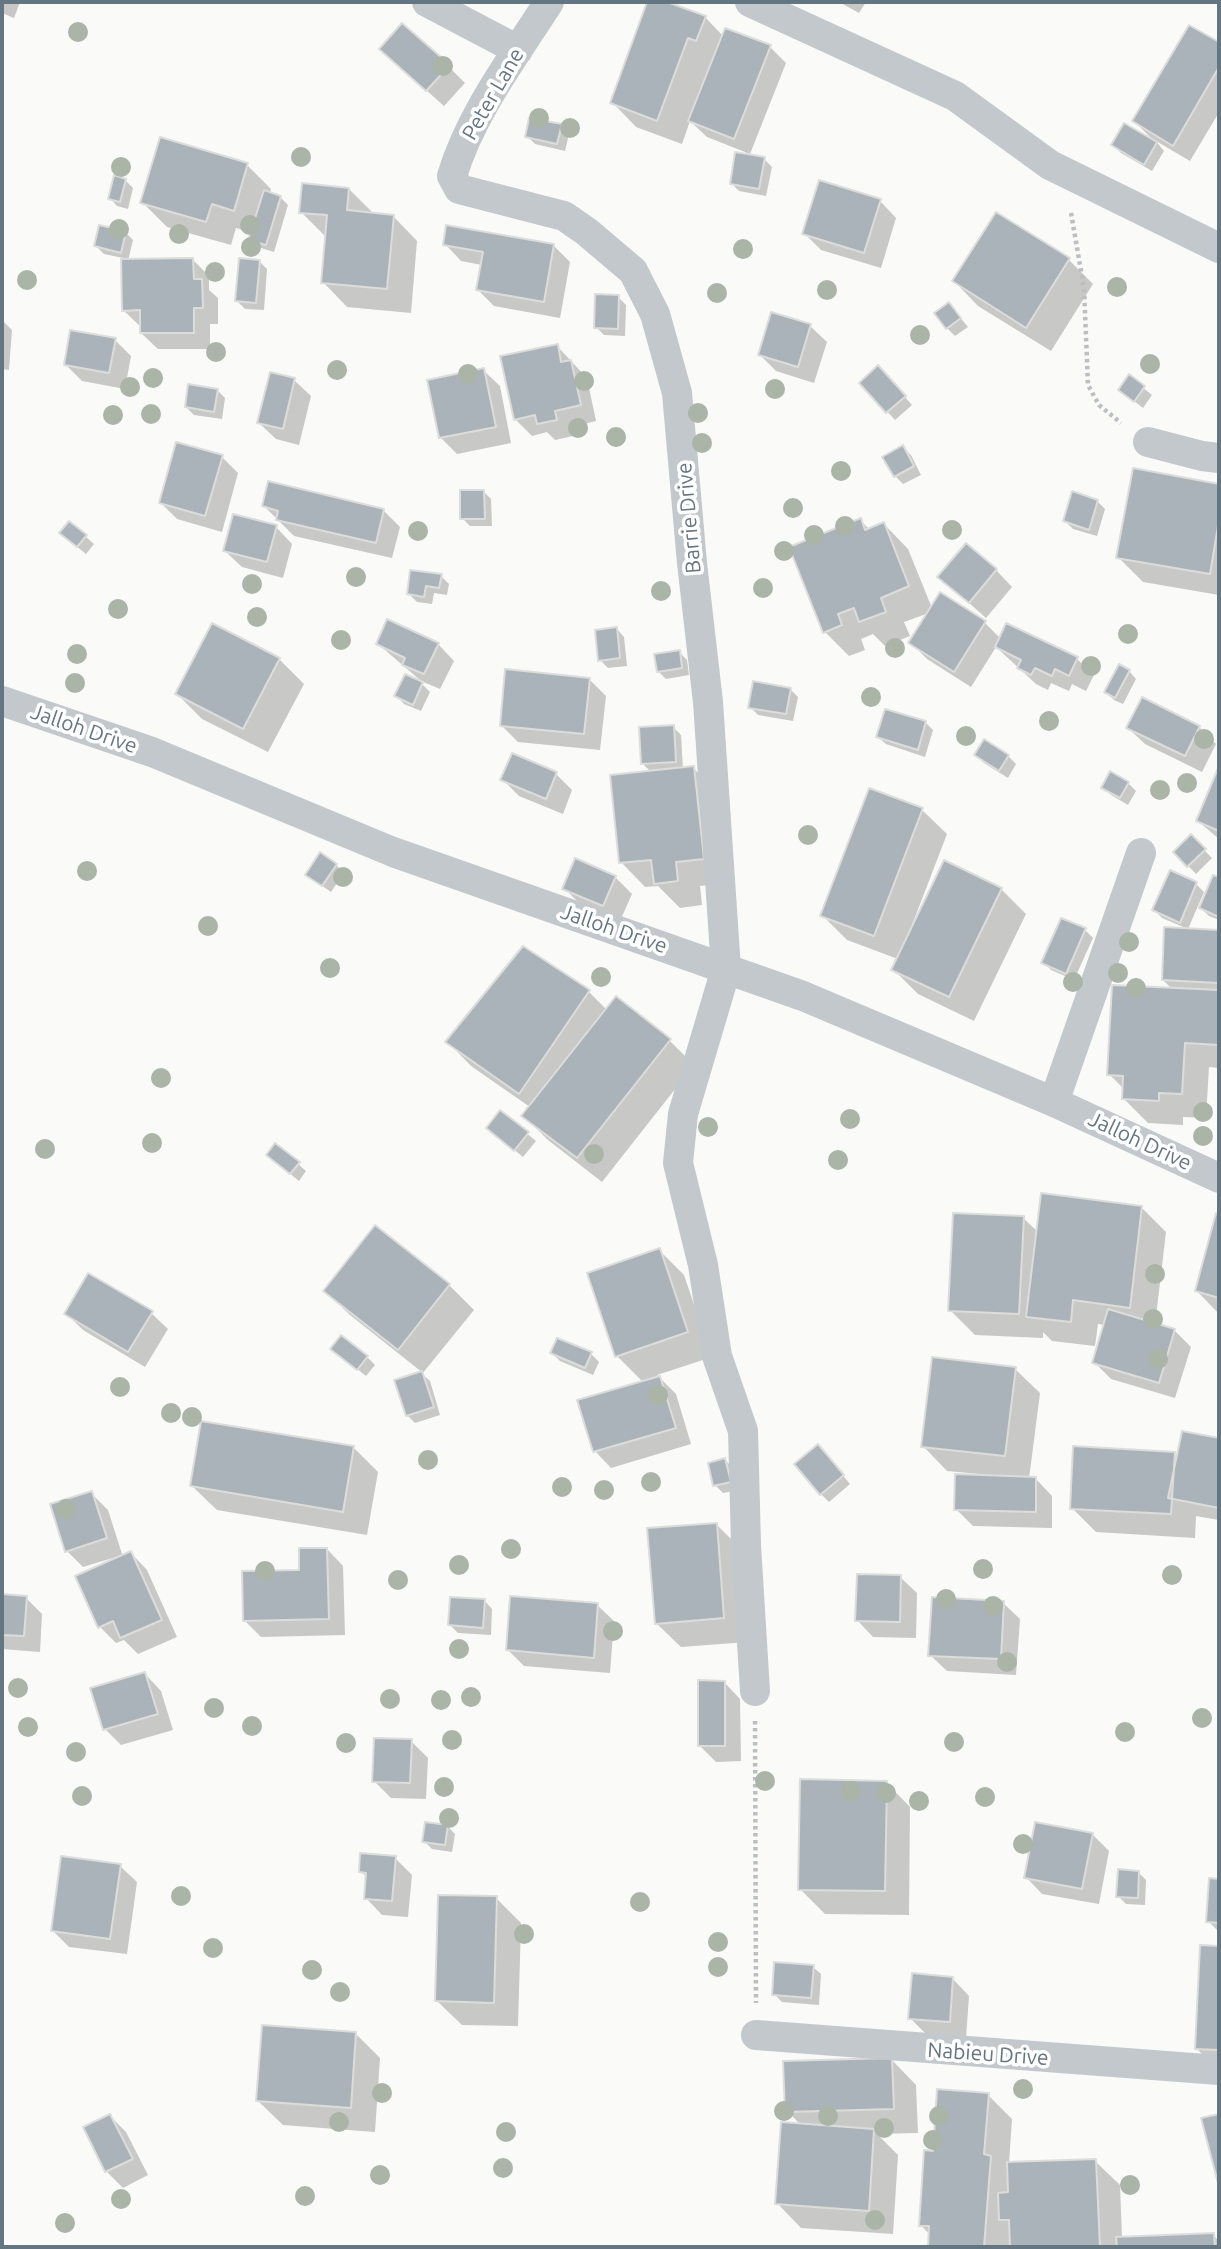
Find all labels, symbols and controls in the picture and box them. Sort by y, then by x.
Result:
street label: Peter Lane [457,44,529,144]
street label: Barrie Drive [672,462,706,574]
street label: Jalloh Drive [27,699,141,759]
street label: Jalloh Drive [557,899,671,959]
street label: Jalloh Drive [1084,1106,1196,1176]
street label: Nabieu Drive [927,2037,1049,2071]

